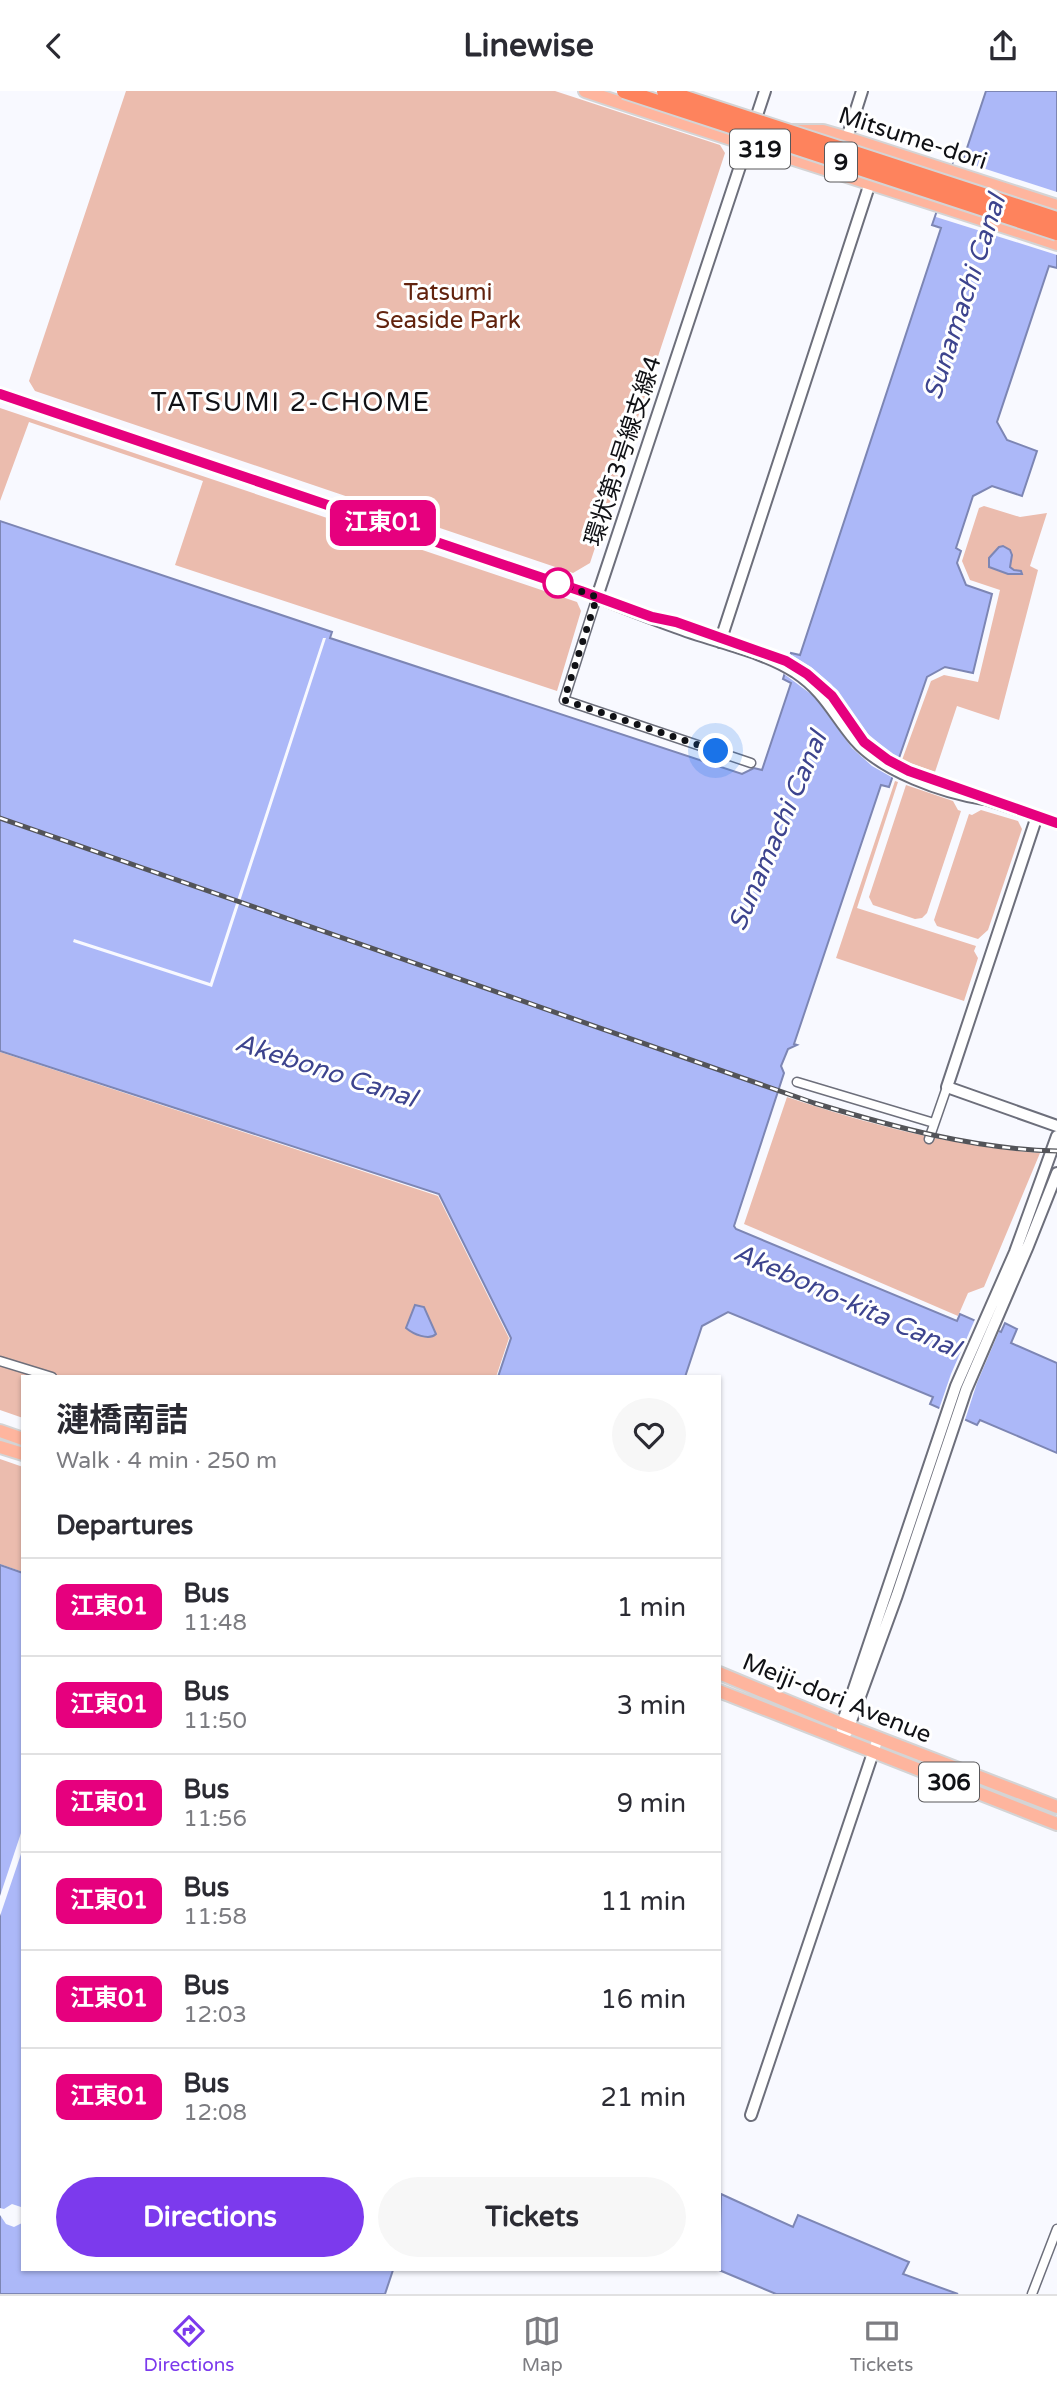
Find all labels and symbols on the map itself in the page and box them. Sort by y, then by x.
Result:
street label: Mitsume-dori [835,101,991,176]
road number: 319 [730,130,790,169]
road number: 9 [825,143,857,181]
water label: Sunamachi Canal [917,188,1013,403]
park label: Tatsumi Seaside Park [375,278,521,335]
street label: 環状第3号線支線4 [579,352,668,550]
district label: TATSUMI 2-CHOME [151,387,431,418]
line badge: 江東01 [334,500,432,546]
unlabelled marker [543,568,573,598]
water label: Sunamachi Canal [722,724,835,935]
your location [698,733,733,768]
water label: Akebono Canal [232,1027,423,1115]
water label: Akebono-kita Canal [729,1237,968,1366]
street label: Meiji-dori Avenue [738,1647,936,1750]
road number: 306 [919,1763,979,1801]

